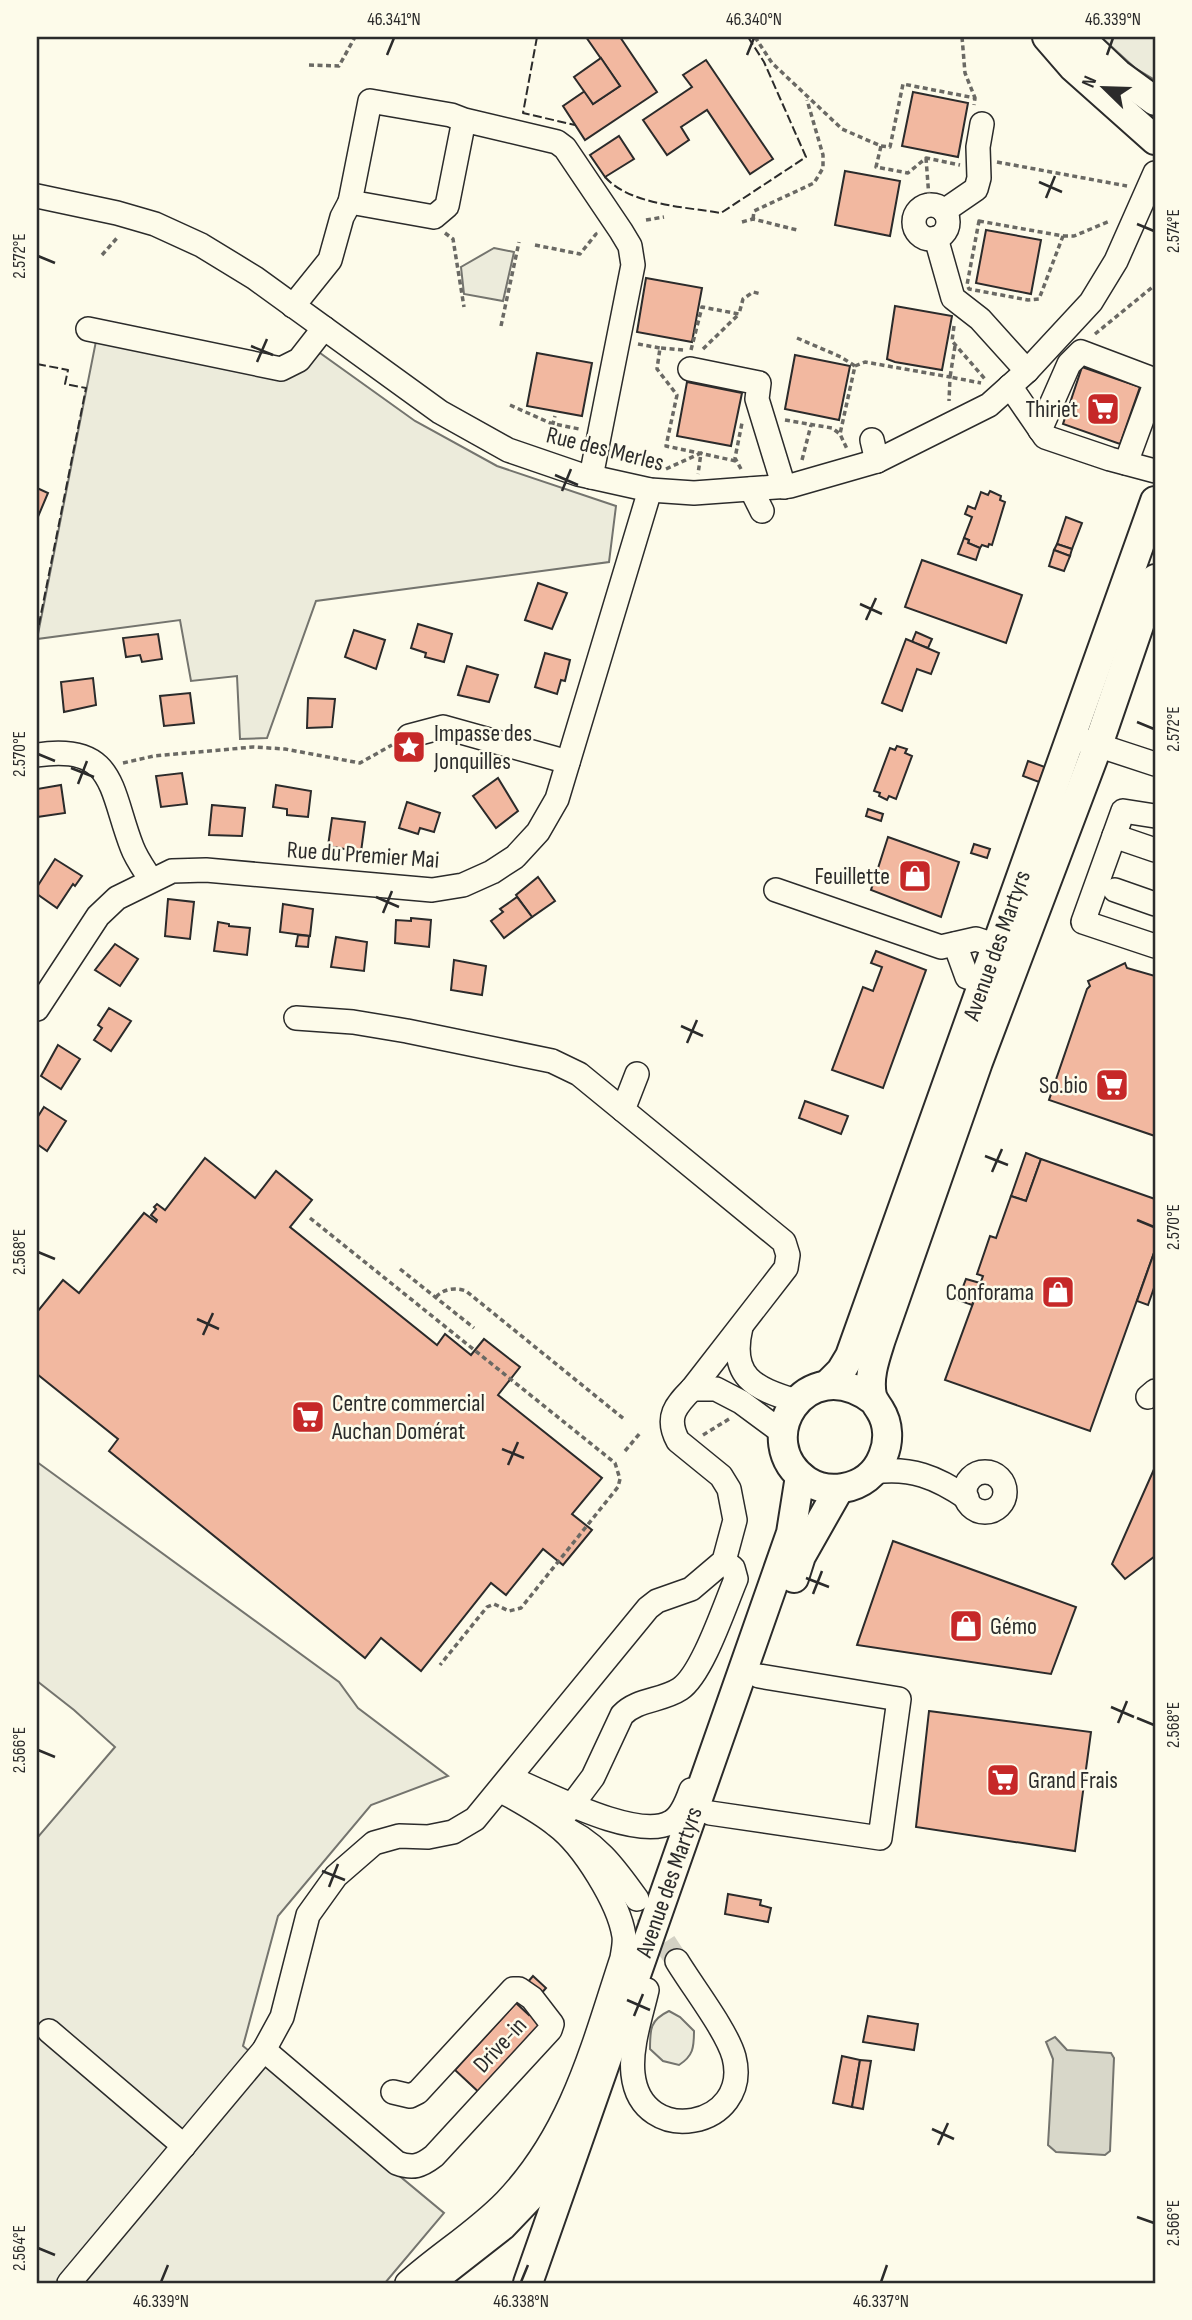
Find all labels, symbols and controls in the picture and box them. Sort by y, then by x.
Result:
text: 46.341°N [367,9,421,30]
text: 46.340°N [726,9,782,30]
text: 46.339°N [1085,9,1141,30]
north arrow [1070,52,1140,122]
text: N [1077,73,1102,91]
text: 2.574°E [1163,209,1184,253]
text: 2.572°E [9,233,30,279]
supermarket icon: Thiriet [1084,390,1122,428]
place label: Thiriet [1025,395,1078,424]
street label: Rue des Merles [543,420,667,478]
text: 2.572°E [1163,706,1184,752]
place label: Impasse des Jonquilles [433,719,532,776]
place icon: Impasse des Jonquilles [390,728,428,766]
text: 2.570°E [9,731,30,777]
street label: Rue du Premier Mai [286,835,440,875]
shop icon: Feuillette [896,857,934,895]
place label: Feuillette [815,862,890,891]
street label: Avenue des Martyrs [956,866,1037,1025]
supermarket icon: So.bio [1093,1066,1131,1104]
place label: So.bio [1039,1071,1088,1100]
text: 2.570°E [1163,1204,1184,1250]
text: 2.568°E [9,1229,30,1275]
shop icon: Conforama [1039,1273,1077,1311]
place label: Conforama [946,1278,1034,1307]
place label: Centre commercial Auchan Domérat [331,1389,485,1446]
supermarket icon: Centre commercial Auchan Domérat [289,1398,327,1436]
shop icon: Gémo [947,1607,985,1645]
place label: Gémo [990,1612,1037,1641]
text: 2.568°E [1163,1702,1184,1748]
text: 2.566°E [9,1727,30,1773]
supermarket icon: Grand Frais [984,1761,1022,1799]
place label: Grand Frais [1028,1766,1118,1795]
street label: Avenue des Martyrs [629,1803,708,1962]
street label: Drive-in [467,2011,533,2079]
text: 2.566°E [1163,2200,1184,2246]
text: 2.564°E [9,2225,30,2271]
text: 46.339°N [133,2291,189,2312]
text: 46.338°N [493,2291,549,2312]
text: 46.337°N [853,2291,909,2312]

